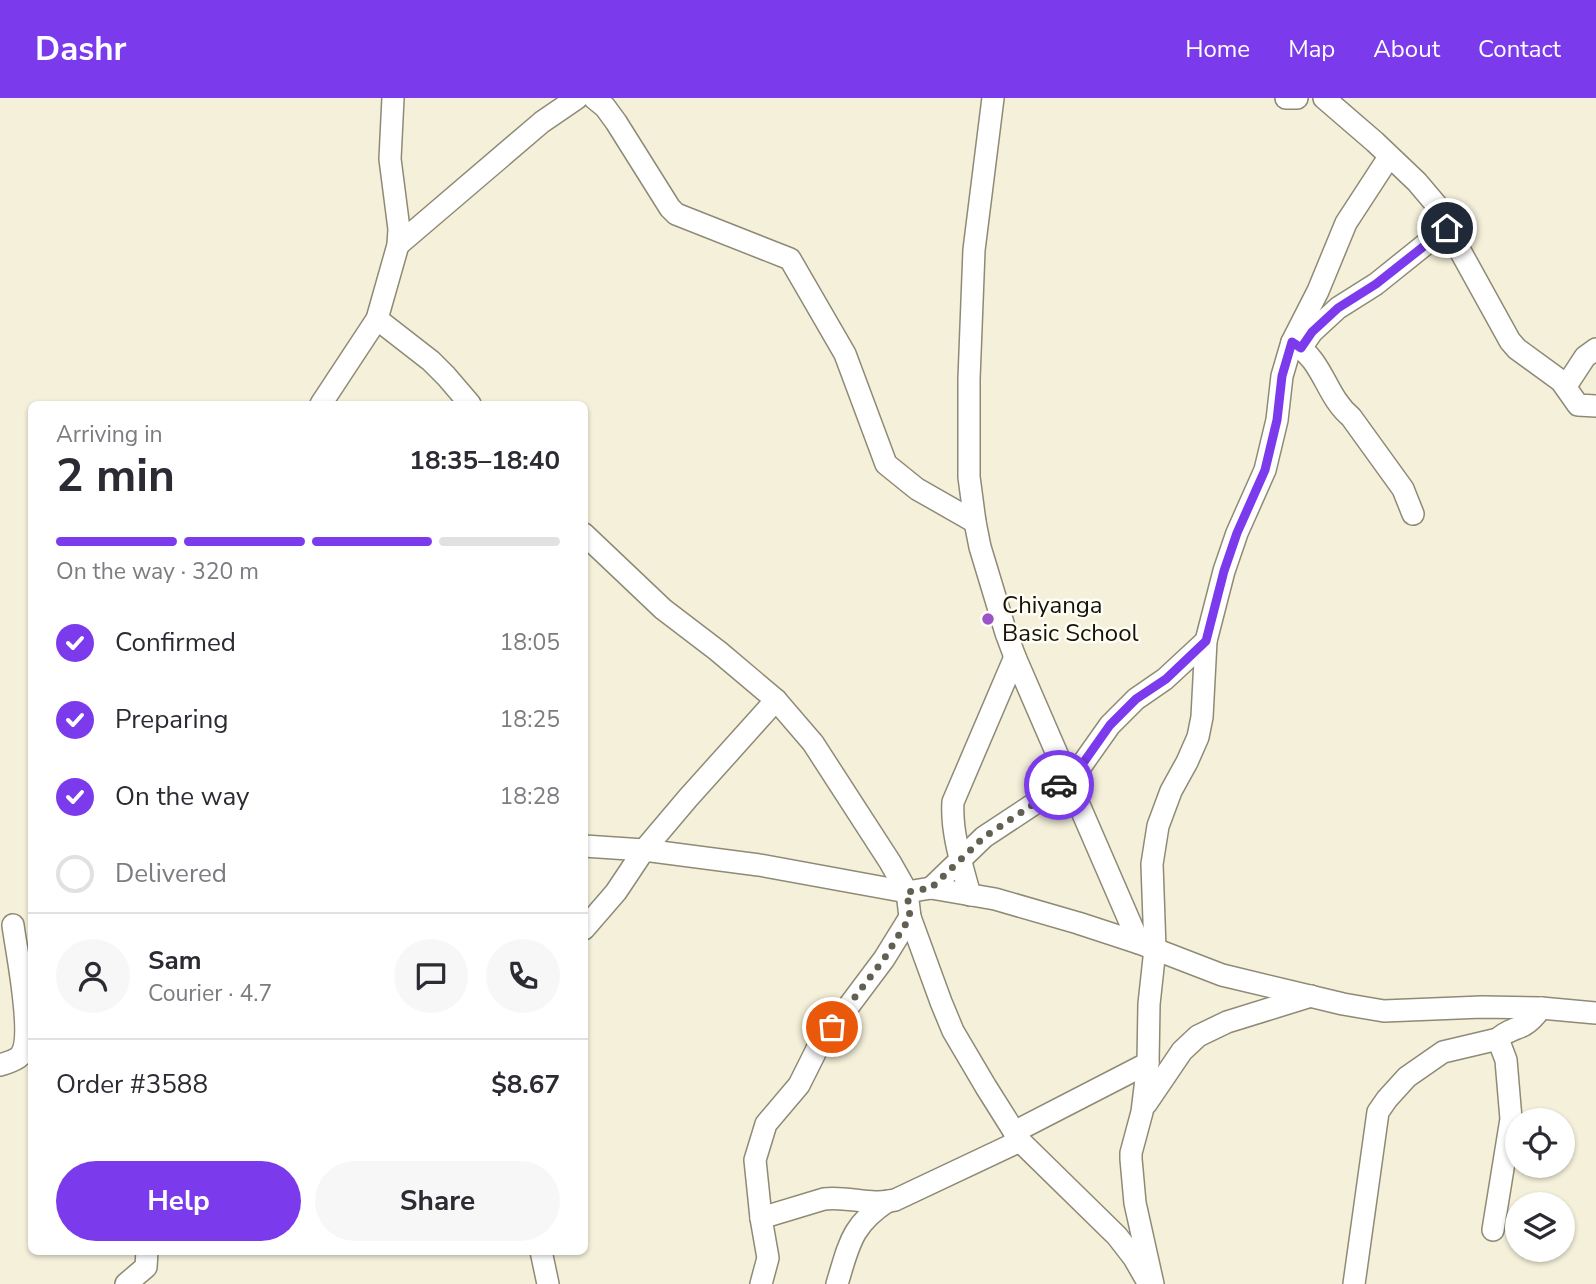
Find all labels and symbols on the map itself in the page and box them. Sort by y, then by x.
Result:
pin [1417,198,1477,258]
place label: Chiyanga Basic School [1002,589,1139,649]
marker: Chiyanga Basic School [980,611,996,627]
courier [1024,750,1094,820]
pin [802,997,862,1057]

